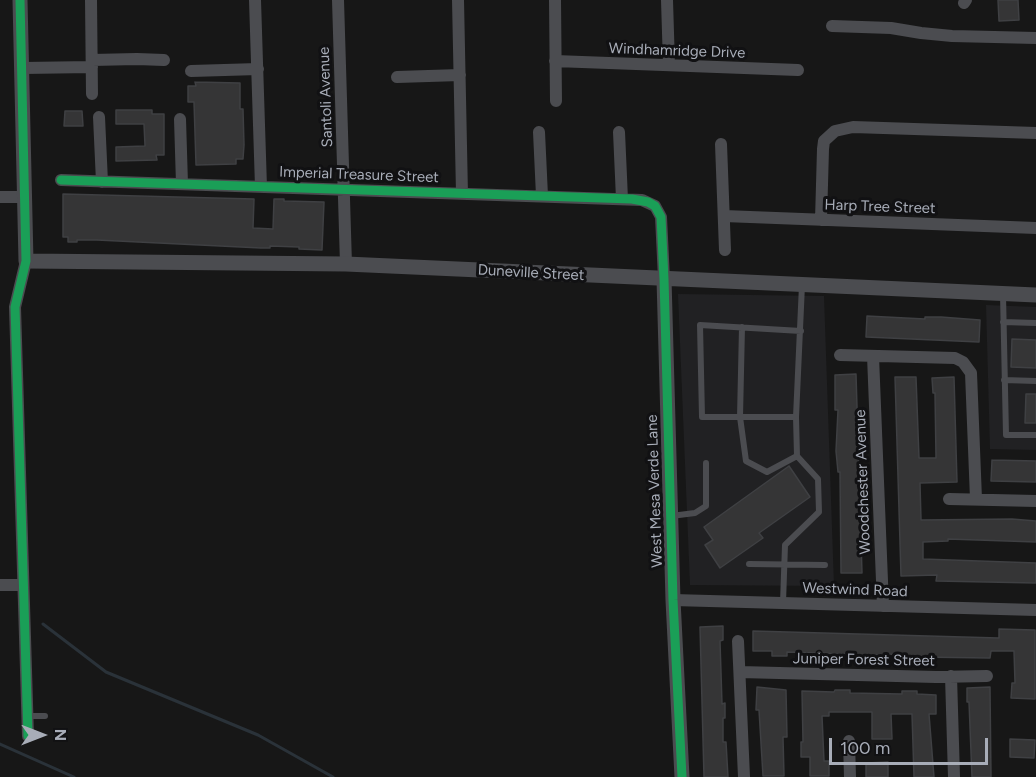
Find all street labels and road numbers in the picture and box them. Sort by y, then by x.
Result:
street label: Windhamridge Drive [608,40,746,62]
street label: Santoli Avenue [315,46,337,148]
street label: Imperial Treasure Street [279,163,439,187]
street label: Harp Tree Street [824,196,936,218]
street label: Duneville Street [477,261,585,285]
street label: Woodchester Avenue [851,409,875,555]
street label: West Mesa Verde Lane [643,414,667,568]
street label: Westwind Road [802,579,908,601]
street label: Juniper Forest Street [793,650,935,670]

